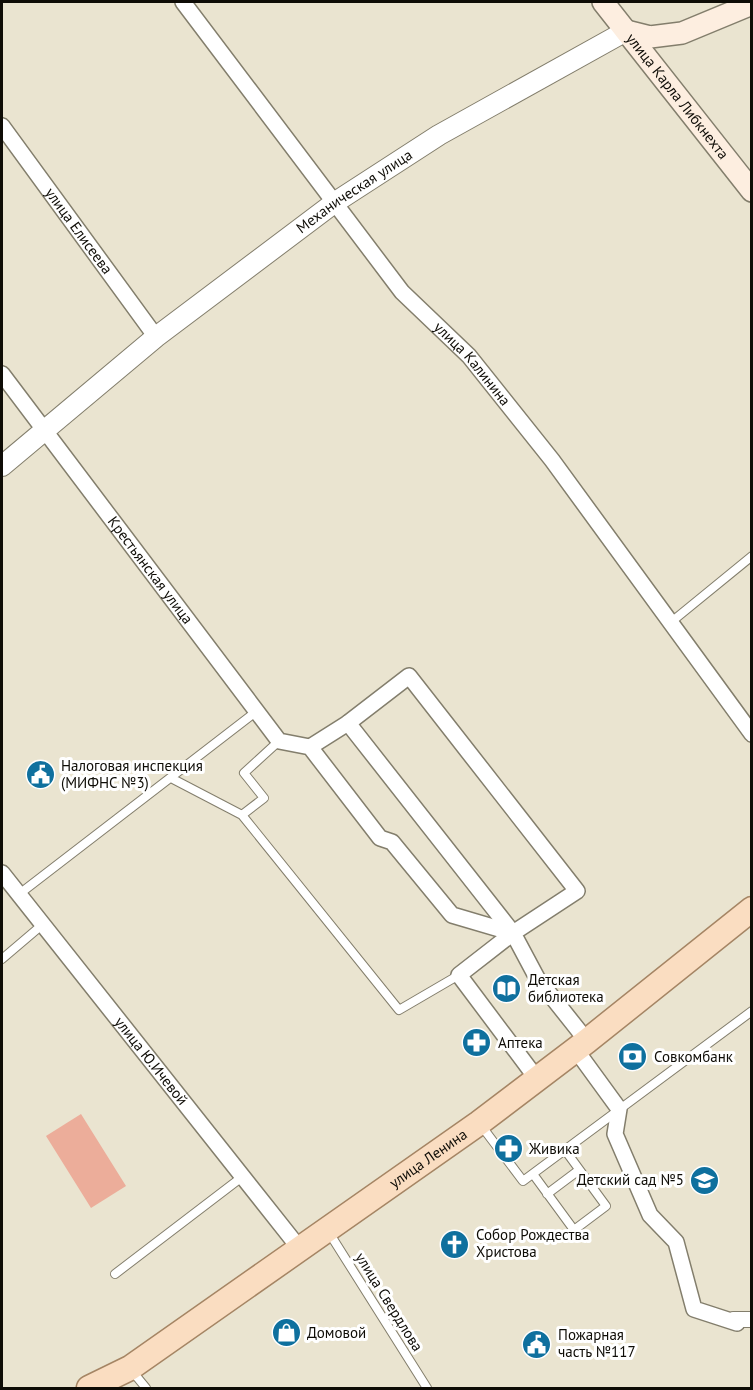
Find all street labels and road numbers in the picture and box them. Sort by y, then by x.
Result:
street label: улица Карла Либкнехта [622,29,733,163]
street label: Механическая улица [292,145,416,237]
street label: улица Елисеева [41,184,117,278]
street label: улица Калинина [430,317,515,409]
street label: Крестьянская улица [104,512,197,628]
street label: улица Ю.Ичевой [111,1013,192,1109]
street label: улица Ленина [385,1124,471,1192]
street label: улица Свердлова [351,1249,427,1355]

